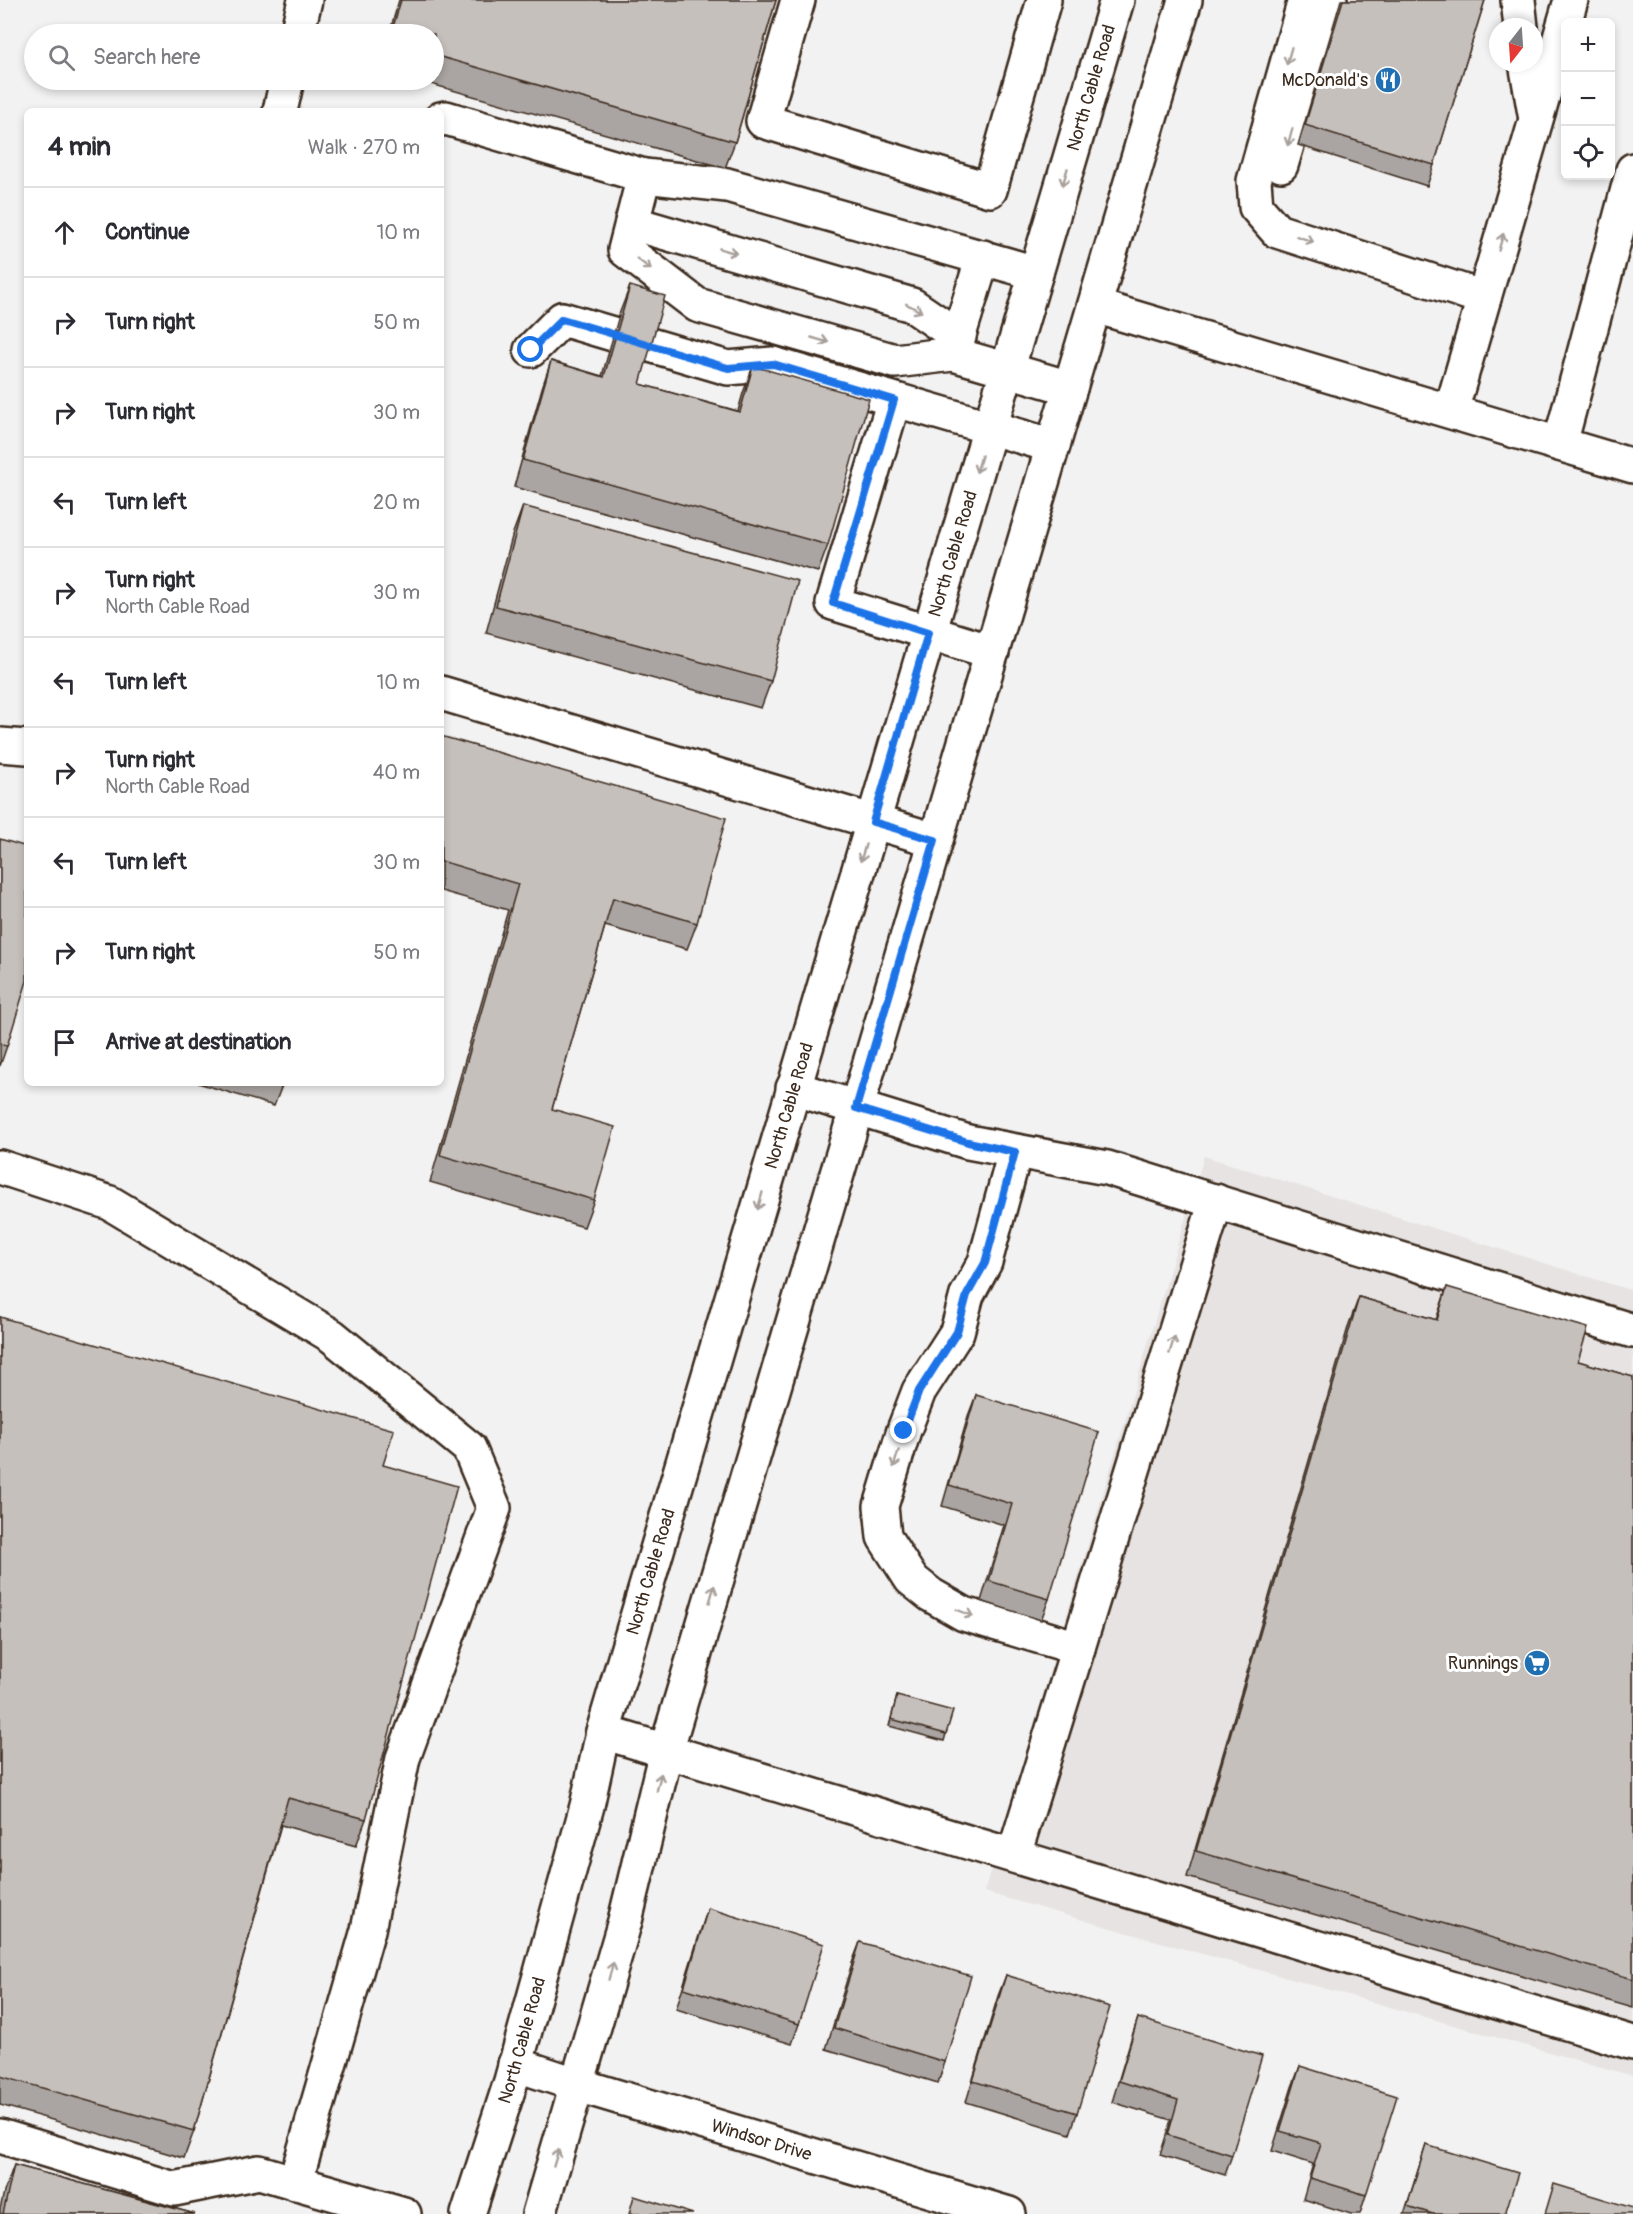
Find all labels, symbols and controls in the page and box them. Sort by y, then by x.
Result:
north arrow [1489,18,1543,72]
map controls [1561,18,1615,180]
button: + [1561,18,1615,72]
street label: North Cable Road [1061,22,1121,154]
search box [24,24,444,90]
icon: search [45,41,78,74]
text: Search here [93,43,200,71]
one-way arrow [1283,46,1294,65]
restaurant icon: McDonald's [1373,65,1403,95]
place label: McDonald's [1282,69,1368,92]
button: − [1561,72,1615,126]
button: locate [1561,126,1615,180]
one-way arrow [1284,127,1295,146]
text: 4 min [48,131,111,163]
text: Walk · 270 m [308,135,420,160]
one-way arrow [1059,167,1070,186]
icon: ahead [48,216,81,249]
text: Continue [105,218,189,246]
text: 10 m [376,220,420,245]
one-way arrow [1496,232,1507,251]
one-way arrow [1295,235,1314,246]
one-way arrow [718,246,737,257]
one-way arrow [635,258,651,271]
one-way arrow [905,303,923,314]
icon: right [48,306,81,339]
text: Turn right [105,308,195,336]
text: 50 m [373,310,420,335]
one-way arrow [810,334,829,346]
route start [517,336,543,362]
icon: right [48,396,81,429]
text: Turn right [105,398,195,426]
text: 30 m [373,400,420,425]
one-way arrow [973,455,984,474]
icon: left [48,486,81,519]
text: Turn left [105,488,187,516]
street label: North Cable Road [923,488,982,619]
text: 20 m [373,490,420,515]
text: Turn right [105,566,195,594]
icon: right [48,576,81,609]
text: 30 m [373,580,420,605]
text: North Cable Road [105,594,250,619]
icon: left [48,666,81,699]
text: Turn left [105,668,187,696]
text: 10 m [376,670,420,695]
text: Turn right [105,746,195,774]
icon: right [48,756,81,789]
text: 40 m [373,760,420,785]
text: North Cable Road [105,774,250,799]
one-way arrow [857,843,868,862]
icon: left [48,846,81,879]
text: Turn left [105,848,187,876]
text: 30 m [373,850,420,875]
icon: right [48,936,81,969]
text: Turn right [105,938,195,966]
text: 50 m [373,940,420,965]
icon: arrive [48,1026,81,1059]
text: Arrive at destination [105,1028,291,1056]
street label: North Cable Road [759,1040,818,1172]
one-way arrow [754,1191,765,1210]
one-way arrow [1167,1336,1178,1355]
route end [890,1417,916,1443]
one-way arrow [890,1449,901,1468]
street label: North Cable Road [621,1506,680,1638]
one-way arrow [707,1585,718,1604]
one-way arrow [955,1608,974,1619]
supermarket icon: Runnings [1522,1648,1552,1678]
place label: Runnings [1448,1652,1518,1675]
one-way arrow [653,1773,665,1792]
one-way arrow [606,1962,617,1981]
street label: North Cable Road [493,1974,551,2107]
street label: Windsor Drive [708,2114,815,2166]
one-way arrow [551,2149,562,2168]

